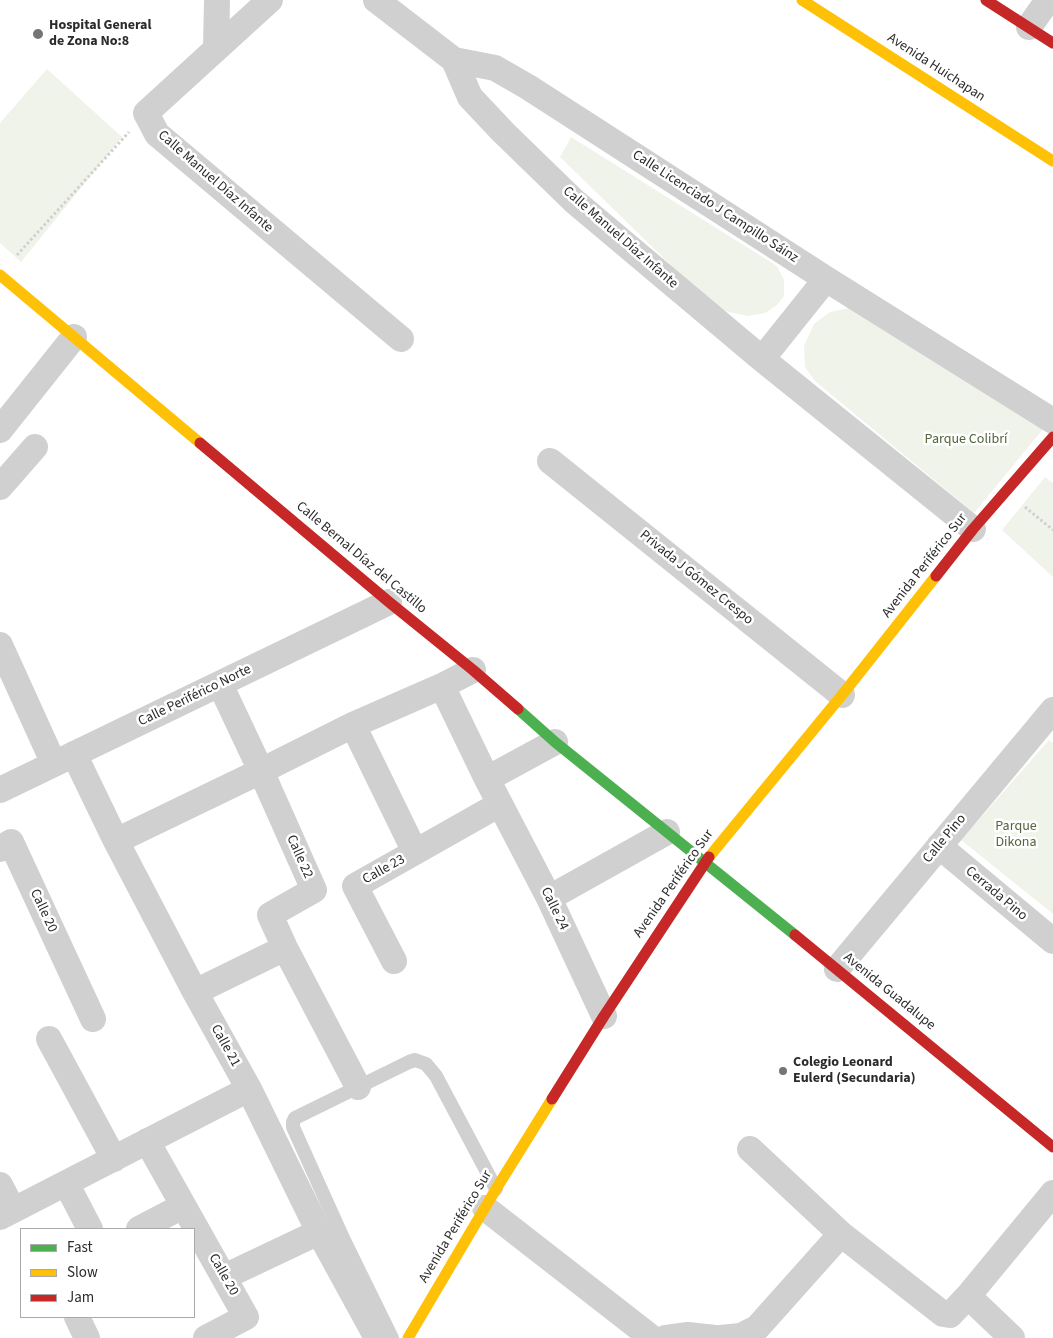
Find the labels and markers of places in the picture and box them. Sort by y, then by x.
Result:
place label: Hospital General de Zona No:8 [49,18,151,50]
marker: Hospital General de Zona No:8 [31,27,45,41]
place label: Colegio Leonard Eulerd (Secundaria) [793,1055,916,1088]
marker: Colegio Leonard Eulerd (Secundaria) [777,1065,789,1077]

